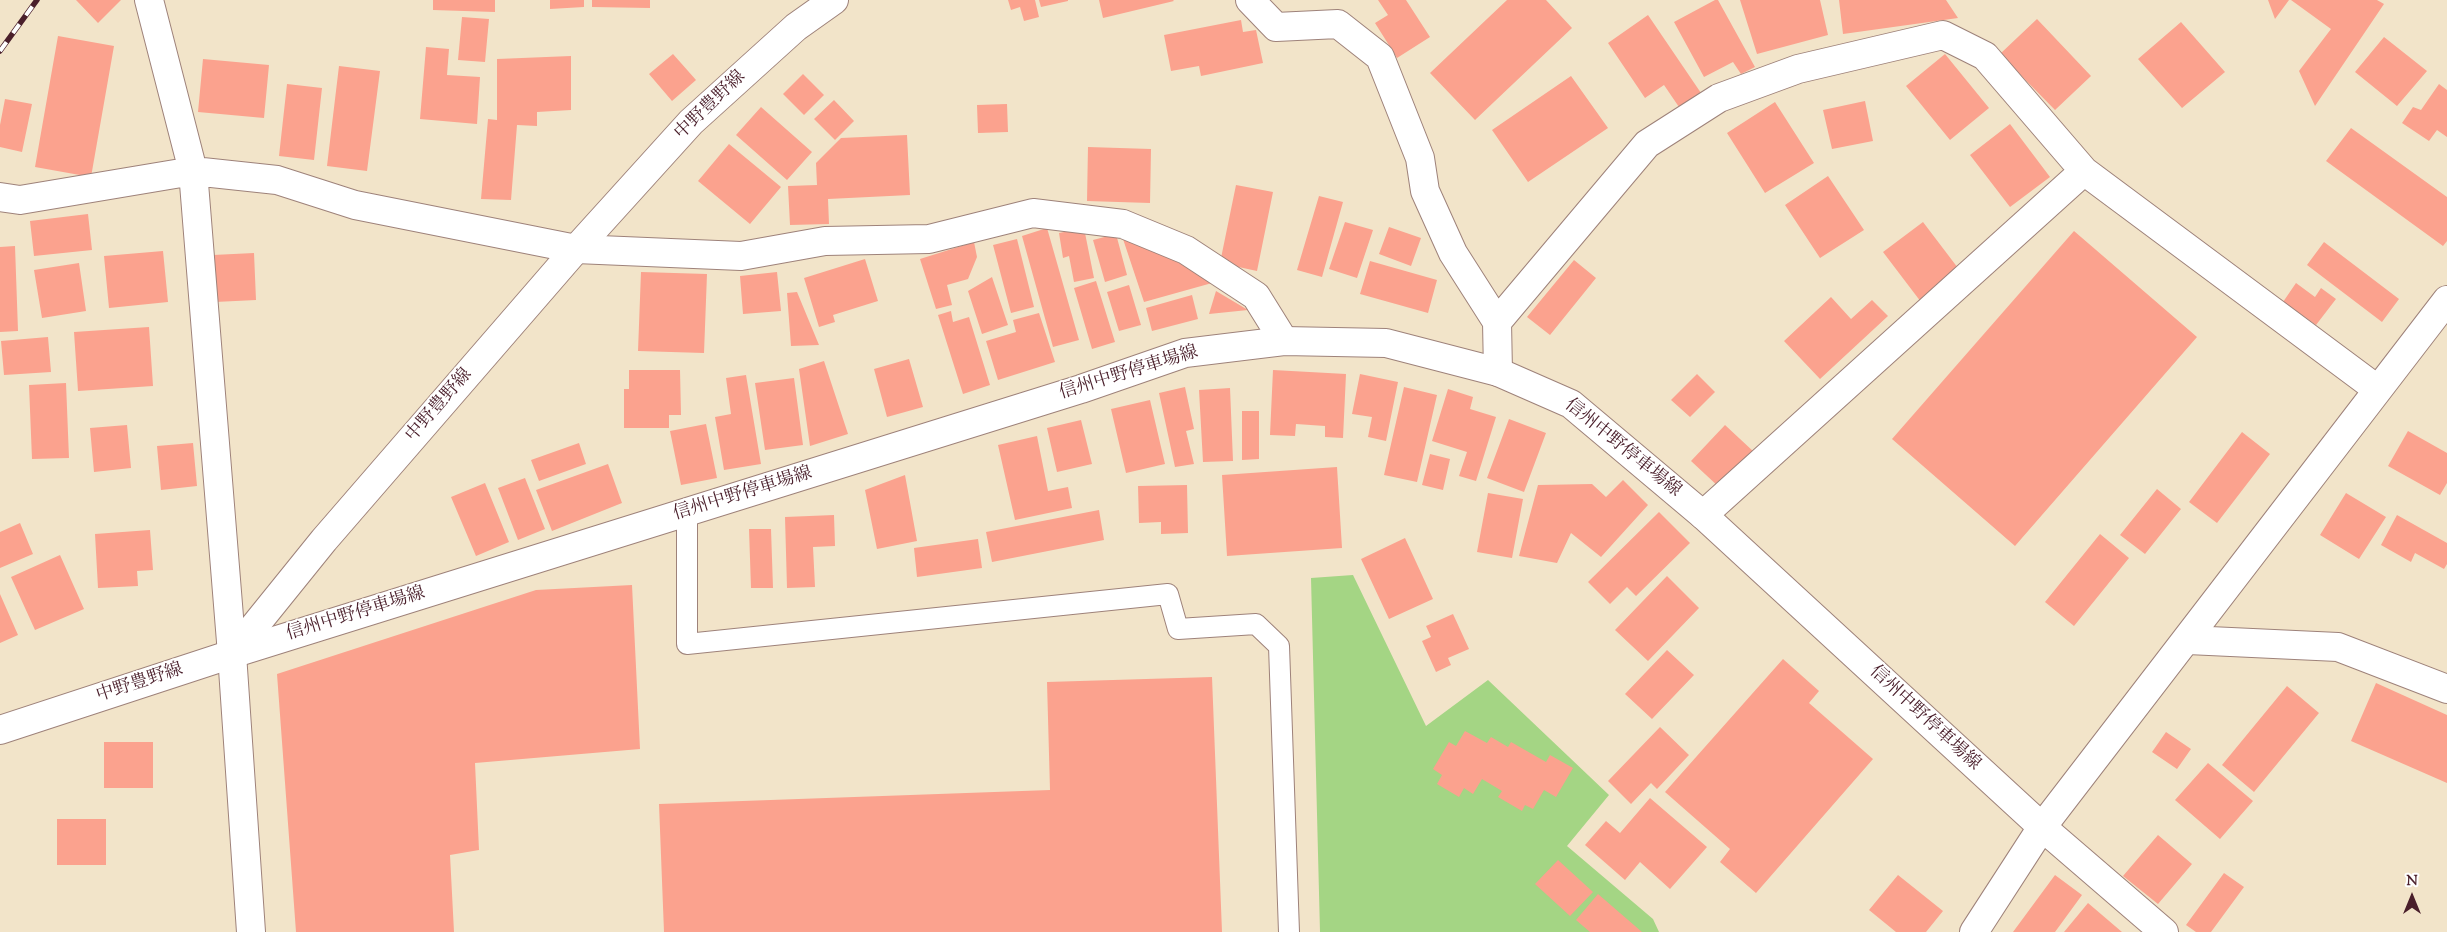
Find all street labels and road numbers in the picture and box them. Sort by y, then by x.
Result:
street label: 中野豊野線 [671,67,751,145]
street label: 信州中野停車場線 [1057,343,1201,405]
street label: 中野豊野線 [402,365,478,447]
street label: 信州中野停車場線 [1559,395,1685,503]
street label: 信州中野停車場線 [671,464,815,526]
street label: 信州中野停車場線 [284,584,428,646]
street label: 中野豊野線 [94,660,186,708]
street label: 信州中野停車場線 [1864,662,1984,776]

